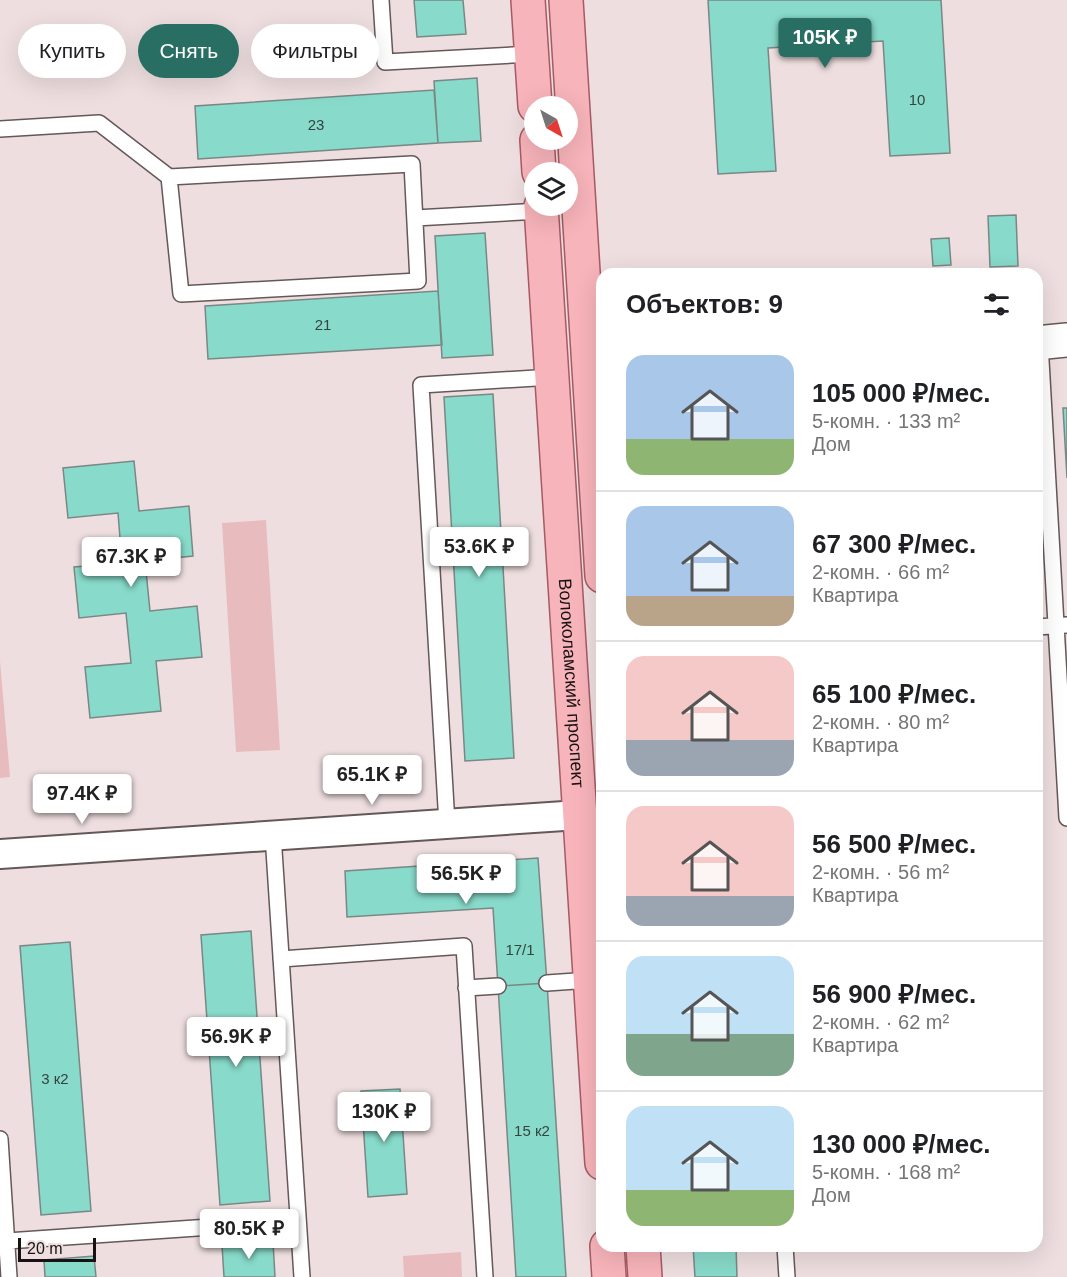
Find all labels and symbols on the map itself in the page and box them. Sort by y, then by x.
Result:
pin: 105K ₽ [776,18,874,69]
house number: 10 [909,91,925,108]
north arrow [524,96,578,150]
house number: 23 [308,116,324,133]
house number: 21 [315,316,331,333]
pin: 53.6K ₽ [424,527,534,578]
pin: 67.3K ₽ [76,537,186,588]
street label: Волоколамский проспект [555,578,588,788]
pin: 65.1K ₽ [317,755,427,806]
pin: 97.4K ₽ [27,774,137,825]
pin: 56.5K ₽ [411,854,521,905]
house number: 17/1 [505,941,535,958]
pin: 56.9K ₽ [181,1017,291,1068]
house number: 3 к2 [41,1070,69,1087]
pin: 130K ₽ [335,1092,433,1143]
house number: 15 к2 [514,1122,550,1139]
pin: 80.5K ₽ [194,1209,304,1260]
scale bar [18,1235,96,1262]

